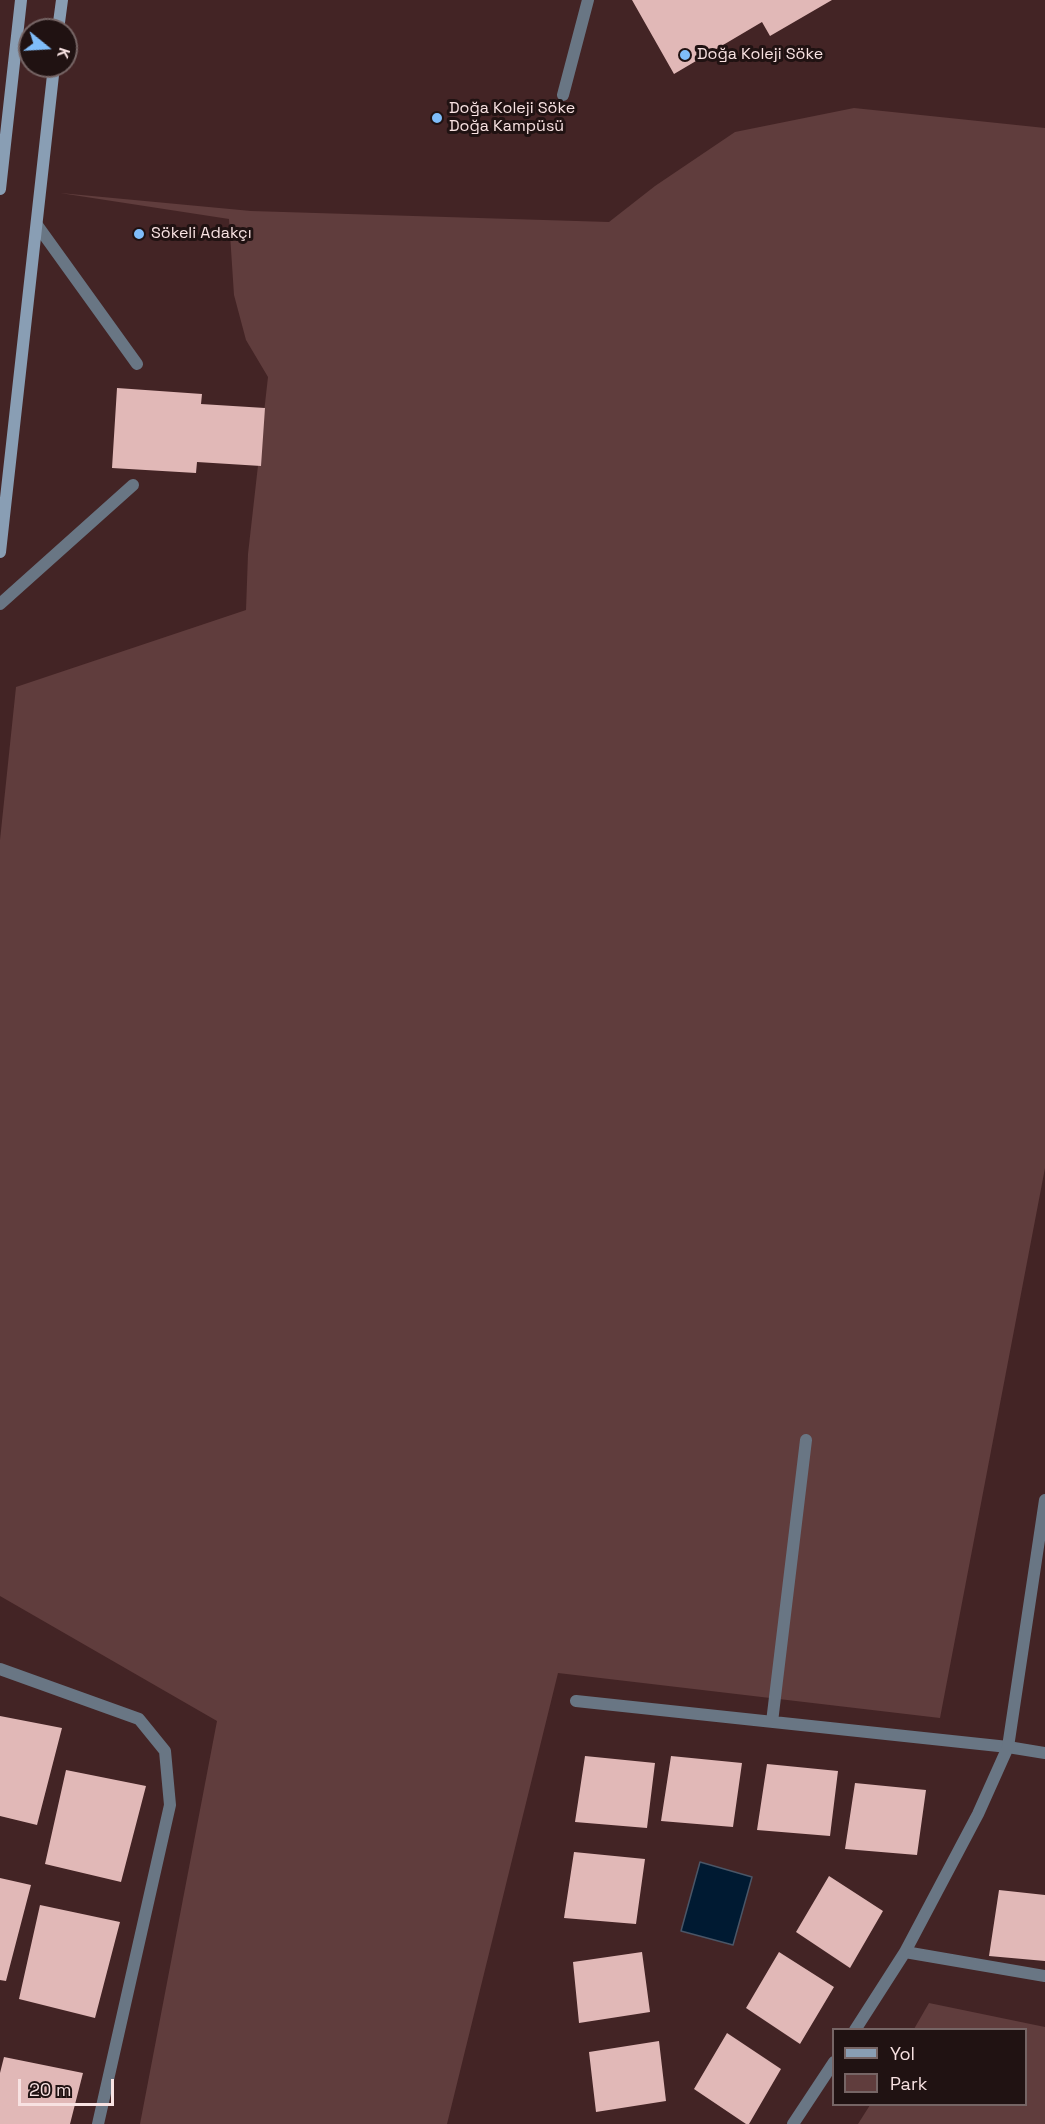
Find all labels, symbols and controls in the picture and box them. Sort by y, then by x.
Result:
north arrow [18,18,78,78]
text: K [52,45,75,61]
place label: Doğa Koleji Söke [697,45,823,65]
marker: Doğa Koleji Söke [678,48,692,62]
place label: Doğa Koleji Söke Doğa Kampüsü [449,99,575,137]
marker: Doğa Koleji Söke Doğa Kampüsü [430,111,444,125]
place label: Sökeli Adakçı [151,224,252,244]
marker: Sökeli Adakçı [132,227,146,241]
legend [832,2028,1027,2106]
text: Yol [890,2042,915,2065]
scale bar [21,2067,117,2105]
text: Park [890,2072,927,2095]
text: 20 m [29,2078,72,2101]

